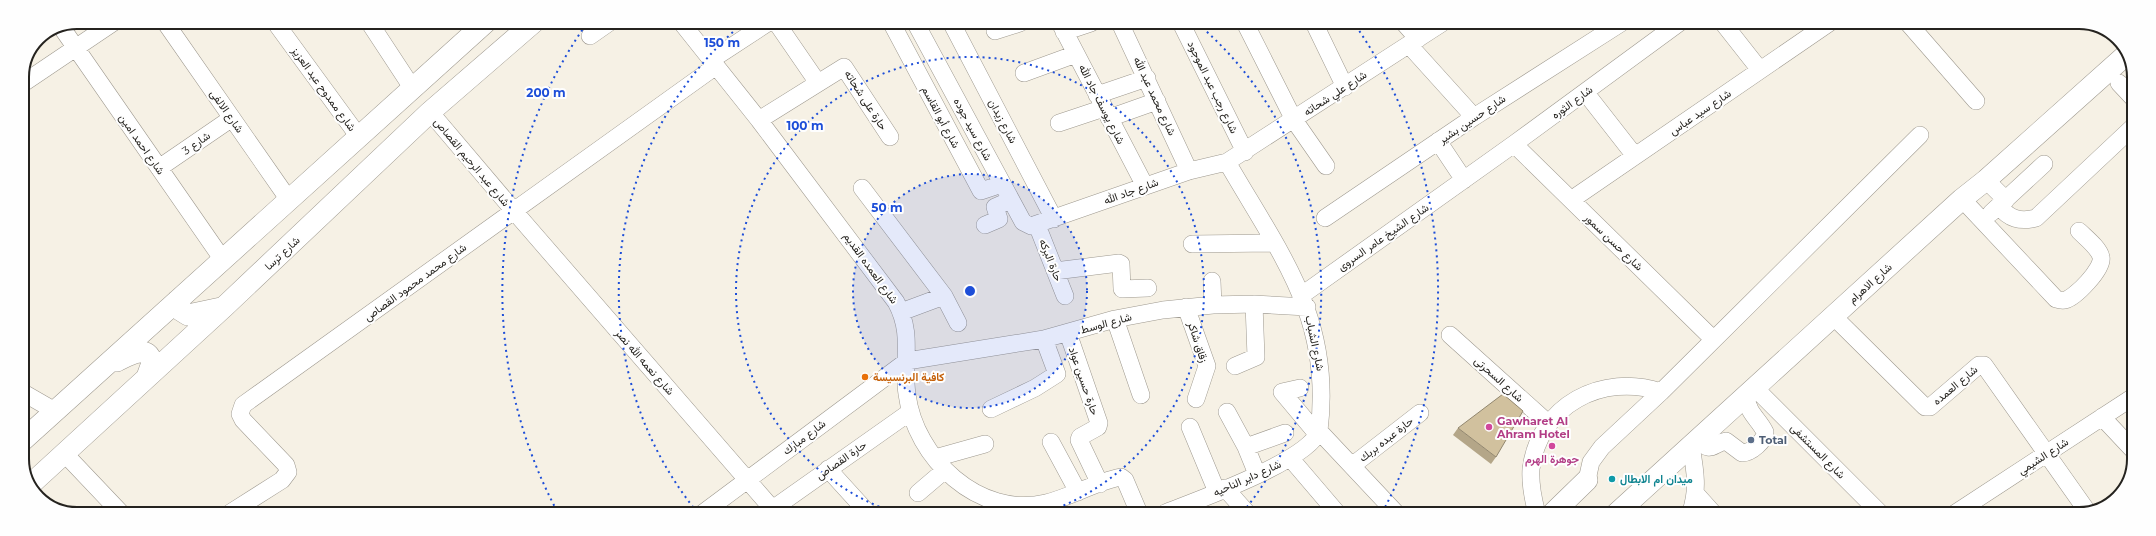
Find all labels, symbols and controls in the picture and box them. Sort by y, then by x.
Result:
text: 150 m [704,35,740,50]
street label: شارع رجب عبد الموجود [1184,38,1242,136]
street label: شارع ممدوح عبد العزيز [287,43,359,135]
street label: شارع محمد عبد الله [1130,54,1180,138]
street label: شارع يوسف جاد الله [1075,62,1128,147]
street label: حارة على شحاته [841,67,891,133]
street label: شارع علي شحاته [1301,67,1371,121]
street label: شارع الثوره [1549,82,1596,122]
street label: شارع أبو القاسم [918,84,963,151]
text: 200 m [526,85,566,100]
street label: شارع سيد عباس [1666,86,1735,139]
street label: شارع الالفى [206,87,247,136]
street label: شارع حسين بشير [1435,91,1509,148]
street label: شارع سيد جوده [950,95,996,164]
street label: شارع زيدان [985,97,1021,146]
street label: شارع احمد امين [115,111,168,178]
street label: شارع عبد الرحيم القصاص [430,115,513,210]
text: 100 m [787,118,823,133]
street label: شارع 3 [179,128,214,159]
street label: شارع جاد الله [1102,175,1161,208]
text: 50 m [871,200,903,215]
street label: شارع الشيخ عامر السروى [1335,200,1432,275]
street label: شارع حسن سمور [1580,210,1646,274]
street label: شارع العمده القديم [840,230,902,307]
street label: شارع ترسا [261,233,304,274]
street label: حارة البركه [1036,237,1066,283]
street label: شارع محمد محمود القصاص [361,240,470,325]
street label: شارع الاهرام [1845,260,1896,307]
centre of rings [963,284,977,298]
street label: شارع الوسط [1079,309,1134,338]
street label: شارع الشباب [1301,314,1328,373]
street label: زقاق شاكر [1185,319,1211,364]
street label: شارع نعمه الله نصر [611,325,678,399]
street label: حارة حسين عواد [1066,345,1102,417]
street label: شارع السحرتى [1471,353,1527,406]
street label: شارع العمده [1930,362,1981,409]
place label: كافية البرنسيسة [873,370,944,384]
marker: كافية البرنسيسة [860,372,870,382]
street label: حارة عبده بربك [1356,413,1416,465]
place label: Gawharet Al Ahram Hotel [1496,414,1570,441]
street label: شارع مبارك [780,416,829,459]
street label: شارع المستشفى [1787,421,1849,482]
marker: Gawharet Al Ahram Hotel [1484,422,1494,432]
place label: Total [1759,433,1787,447]
street label: شارع الشيمي [2015,434,2073,480]
marker: Total [1746,435,1756,445]
street label: حارة القصاص [813,438,869,482]
marker: جوهرة الهرم [1547,441,1557,451]
place label: جوهرة الهرم [1525,452,1580,467]
street label: شارع داير الناحيه [1211,457,1284,500]
place label: ميدان ام الابطال [1620,472,1693,487]
marker: ميدان ام الابطال [1607,474,1617,484]

